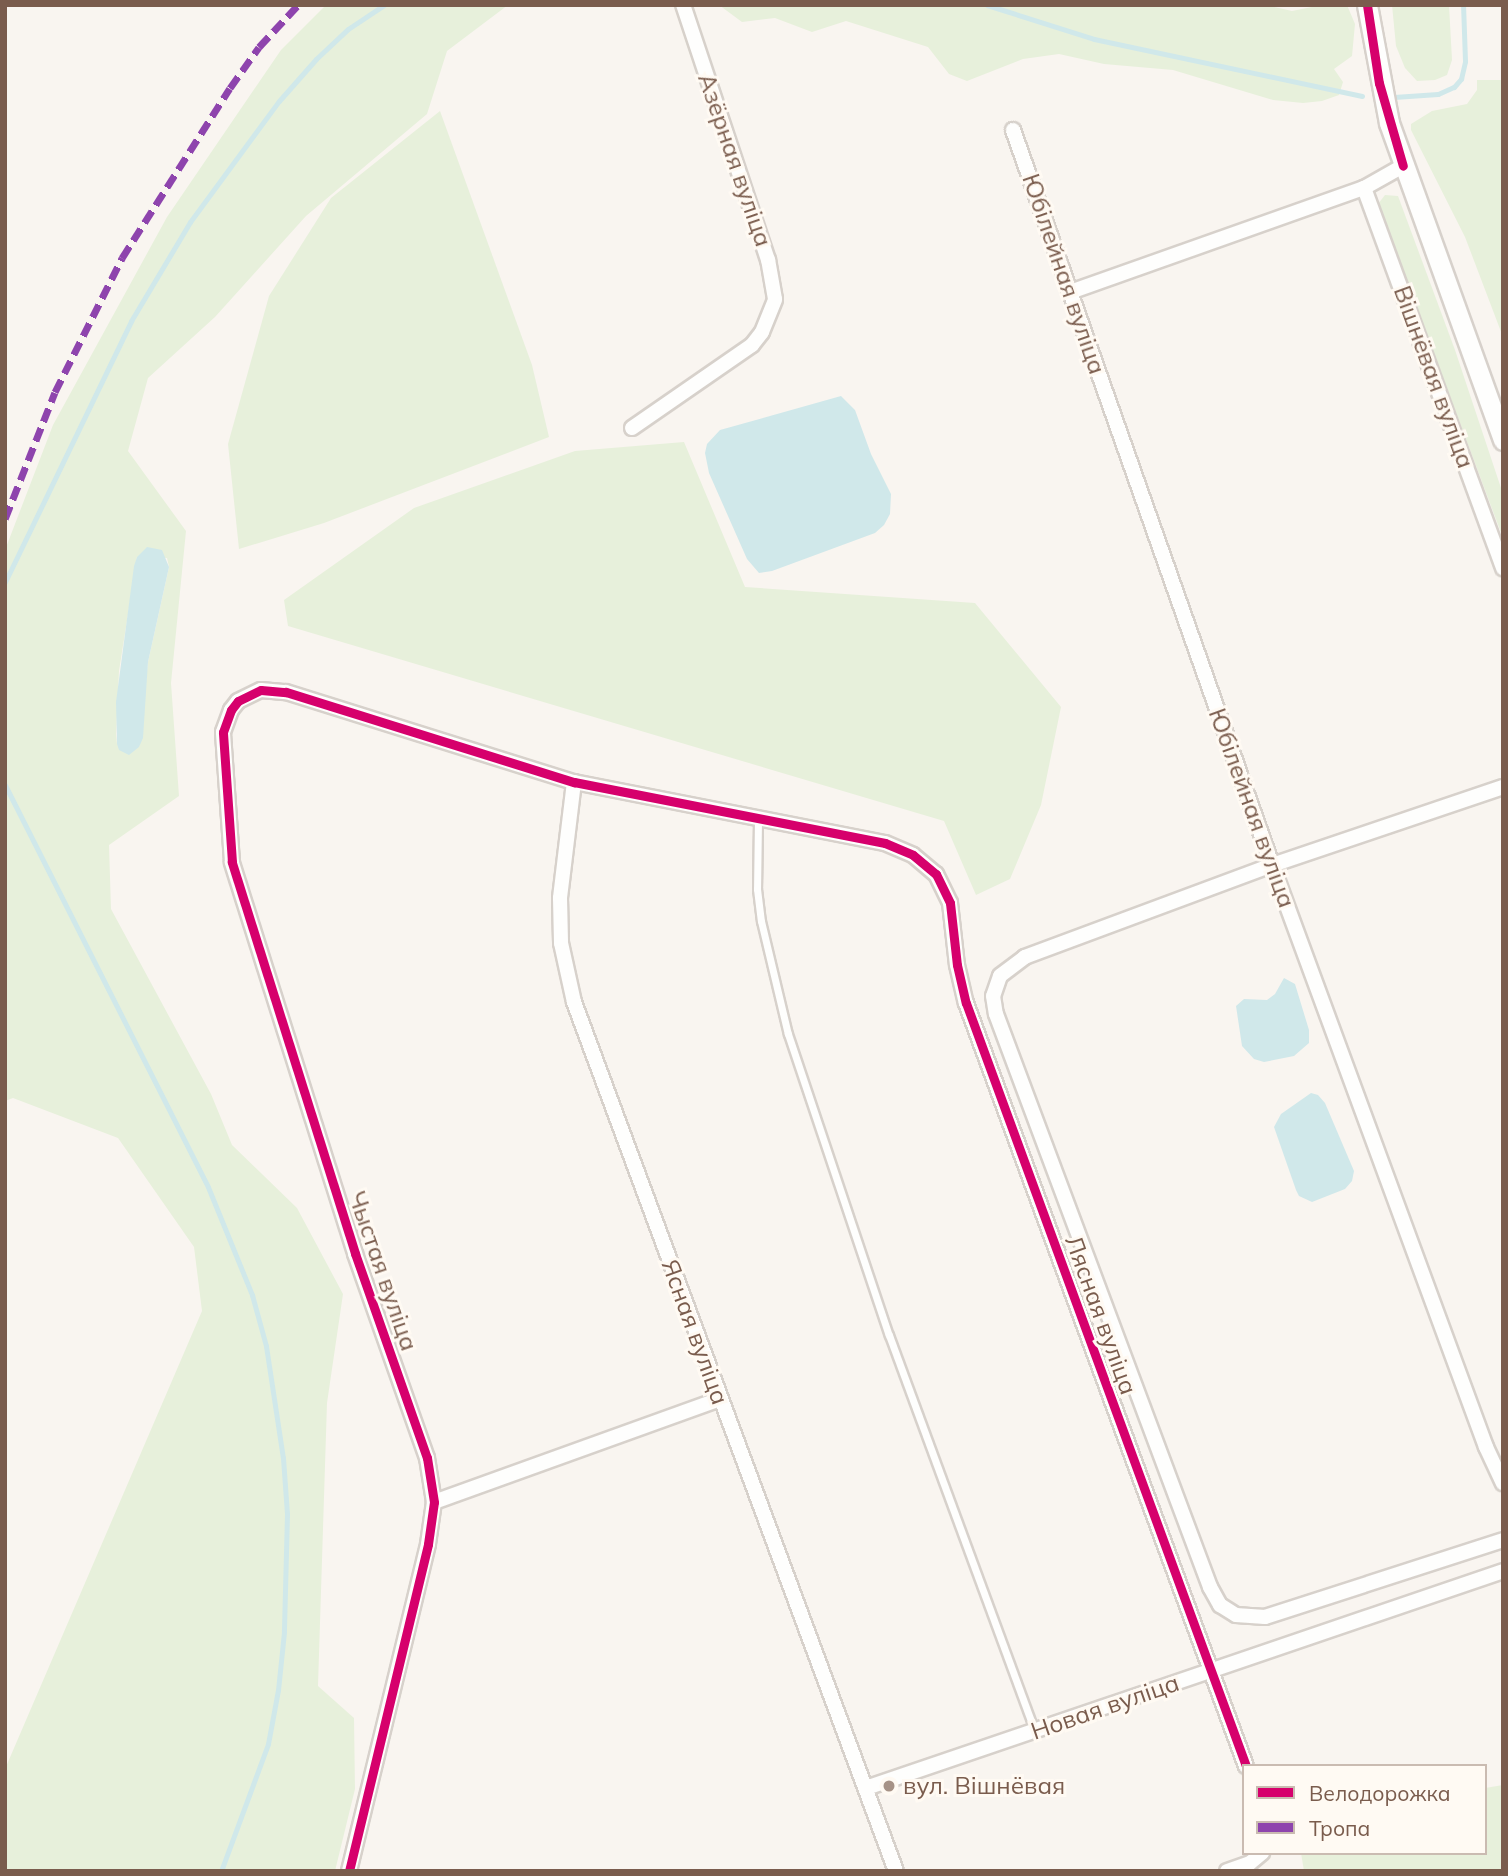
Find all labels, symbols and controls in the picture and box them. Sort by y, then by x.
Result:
street label: Азёрная вуліца [692,70,778,250]
street label: Юбілейная вуліца [1016,170,1112,378]
street label: Вішнёвая вуліца [1388,282,1480,472]
street label: Юбілейная вуліца [1203,704,1301,912]
street label: Чыстая вуліца [342,1188,424,1354]
street label: Лясная вуліца [1059,1232,1143,1398]
street label: Ясная вуліца [655,1256,735,1408]
street label: Новая вуліца [1027,1668,1183,1746]
legend [1242,1764,1487,1855]
place label: вул. Вішнёвая [903,1772,1065,1800]
marker: вул. Вішнёвая [881,1778,897,1794]
text: Велодорожка [1309,1780,1451,1806]
text: Тропа [1309,1815,1370,1841]

